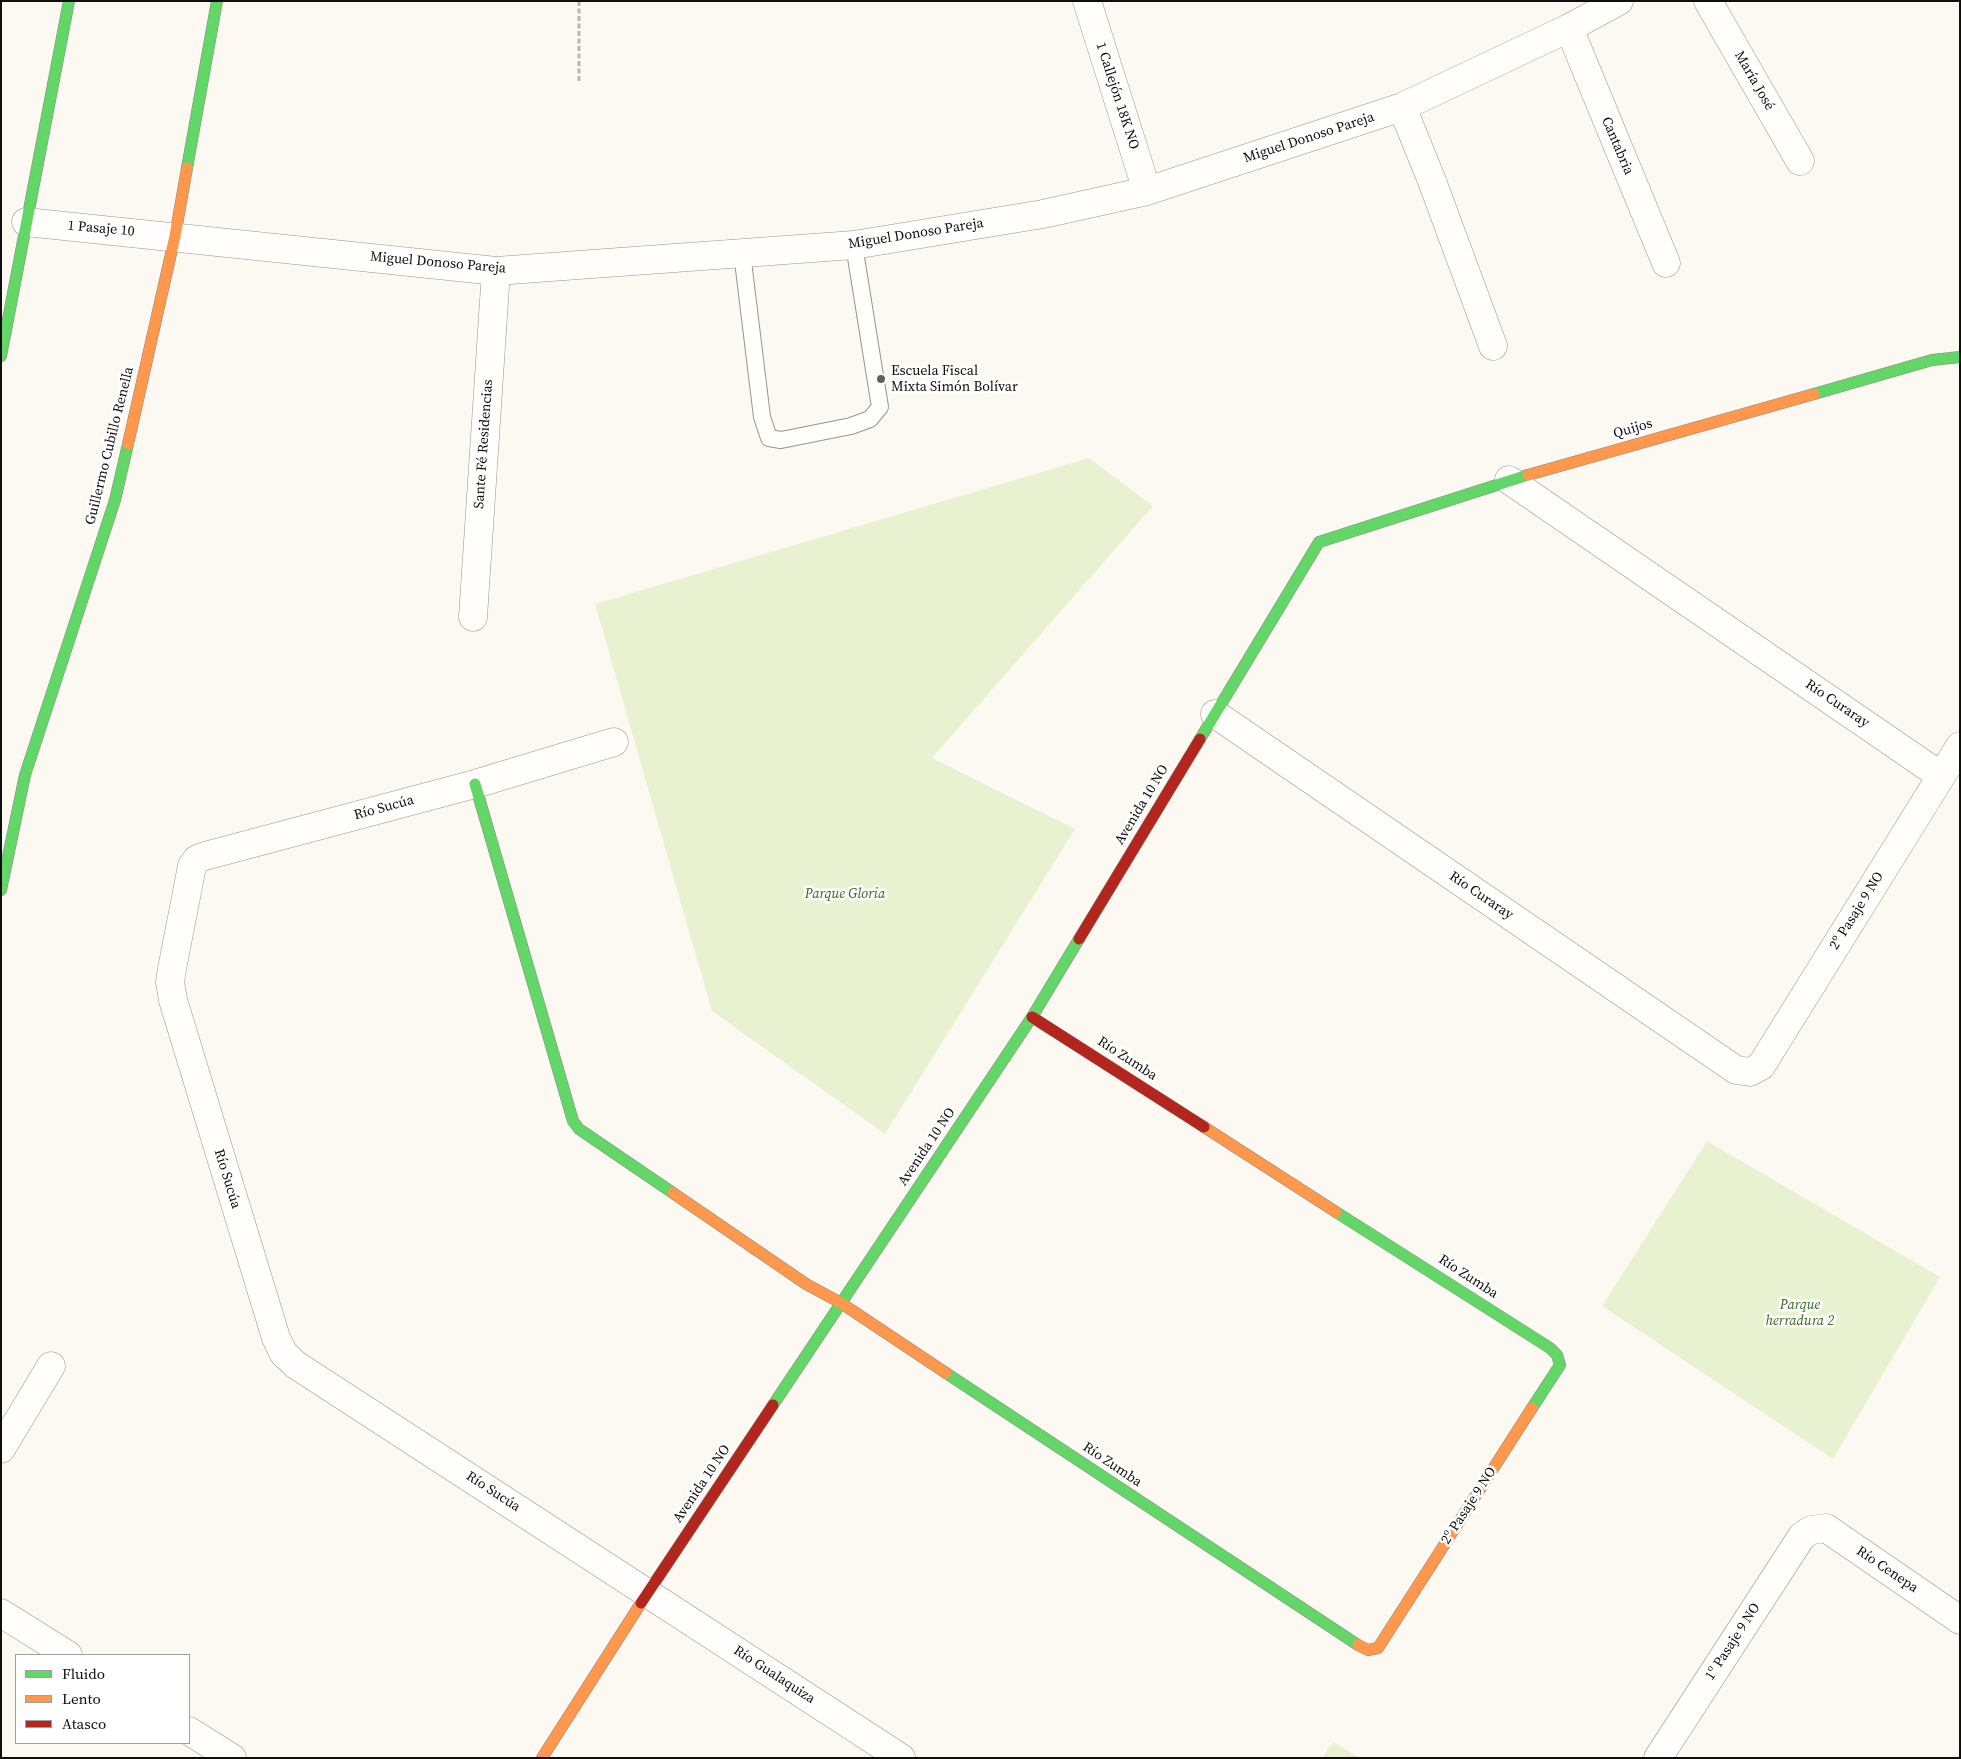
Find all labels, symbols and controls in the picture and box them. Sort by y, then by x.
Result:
street label: 1 Callejón 18K NO [1092,40,1142,152]
street label: María José [1730,48,1778,114]
street label: Miguel Donoso Pareja [1241,109,1377,167]
street label: Cantabria [1597,115,1637,177]
street label: Miguel Donoso Pareja [847,215,985,253]
street label: 1 Pasaje 10 [67,218,135,240]
street label: Miguel Donoso Pareja [369,249,507,277]
place label: Escuela Fiscal Mixta Simón Bolívar [891,363,1018,396]
street label: Guillermo Cubillo Renella [82,365,138,527]
marker: Escuela Fiscal Mixta Simón Bolívar [875,373,887,385]
street label: Sante Fé Residencias [471,379,497,509]
street label: Quijos [1612,415,1654,443]
street label: Río Curaray [1802,676,1872,732]
street label: Avenida 10 NO [1112,762,1172,848]
street label: Río Sucúa [352,792,416,824]
street label: Río Curaray [1446,868,1516,924]
street label: 2º Pasaje 9 NO [1826,869,1888,953]
park label: Parque Gloria [805,886,885,902]
street label: Río Zumba [1094,1033,1160,1085]
street label: Avenida 10 NO [895,1105,959,1189]
street label: Río Sucúa [210,1147,244,1211]
street label: Río Zumba [1435,1251,1501,1303]
park label: Parque herradura 2 [1765,1297,1835,1330]
street label: Río Zumba [1079,1439,1145,1491]
street label: Avenida 10 NO [670,1442,734,1526]
street label: 2º Pasaje 9 NO [1438,1464,1500,1548]
street label: Río Sucúa [463,1468,523,1516]
street label: Río Cenepa [1853,1543,1921,1597]
street label: 1º Pasaje 9 NO [1702,1600,1764,1684]
street label: Río Gualaquiza [730,1642,818,1708]
legend [15,1654,190,1744]
text: Fluido [62,1663,105,1684]
text: Lento [62,1688,101,1709]
text: Atasco [62,1713,106,1734]

